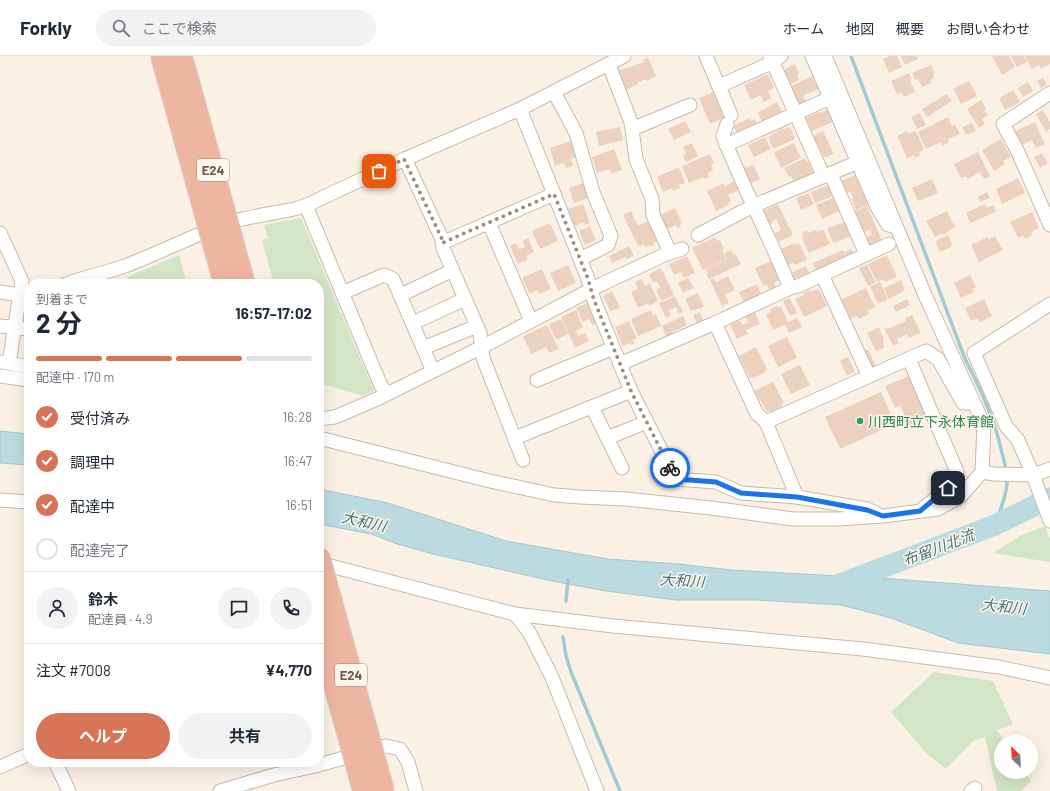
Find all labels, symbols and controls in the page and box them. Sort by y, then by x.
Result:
search box [96,10,376,46]
text: Forkly [20,16,72,39]
icon: search [110,17,132,39]
text: ここで検索 [142,19,217,37]
text: ホーム [782,20,824,37]
text: 地図 [846,20,874,37]
text: 概要 [896,20,924,37]
text: お問い合わせ [946,20,1030,37]
pin [362,154,396,188]
road number: E24 [197,159,229,181]
icon: bag [368,160,390,182]
text: 到着まで [36,291,88,307]
text: 16:57–17:02 [235,304,312,322]
text: 2 分 [36,307,82,338]
text: 配達中 · 170 m [36,369,114,385]
icon: check [36,406,58,428]
text: 受付済み [70,409,130,427]
text: 16:28 [283,409,312,425]
place label: 川西町立下永体育館 [868,413,994,430]
marker: 川西町立下永体育館 [855,416,865,426]
courier [650,448,690,488]
icon: check [36,450,58,472]
text: 調理中 [70,453,115,471]
text: 16:47 [283,453,312,469]
icon: bike [659,457,681,479]
pin [931,471,965,505]
icon: home [937,477,959,499]
icon: check [36,494,58,516]
text: 配達中 [70,497,115,515]
text: 16:51 [285,497,312,513]
water label: 大和川 [340,507,390,535]
water label: 布留川北流 [900,524,978,569]
text: 配達完了 [70,541,130,559]
water label: 大和川 [659,570,707,590]
button: person [36,587,78,629]
button: chat [218,587,260,629]
button: phone [270,587,312,629]
text: 鈴木 [88,590,118,608]
water label: 大和川 [981,595,1029,618]
text: 配達員 · 4.9 [88,611,152,627]
text: 注文 #7008 [36,661,111,679]
text: ¥4,770 [265,661,312,679]
road number: E24 [335,664,367,686]
button: ヘルプ [36,713,170,759]
button: 共有 [178,713,312,759]
north arrow [994,735,1038,779]
map controls [994,735,1038,779]

